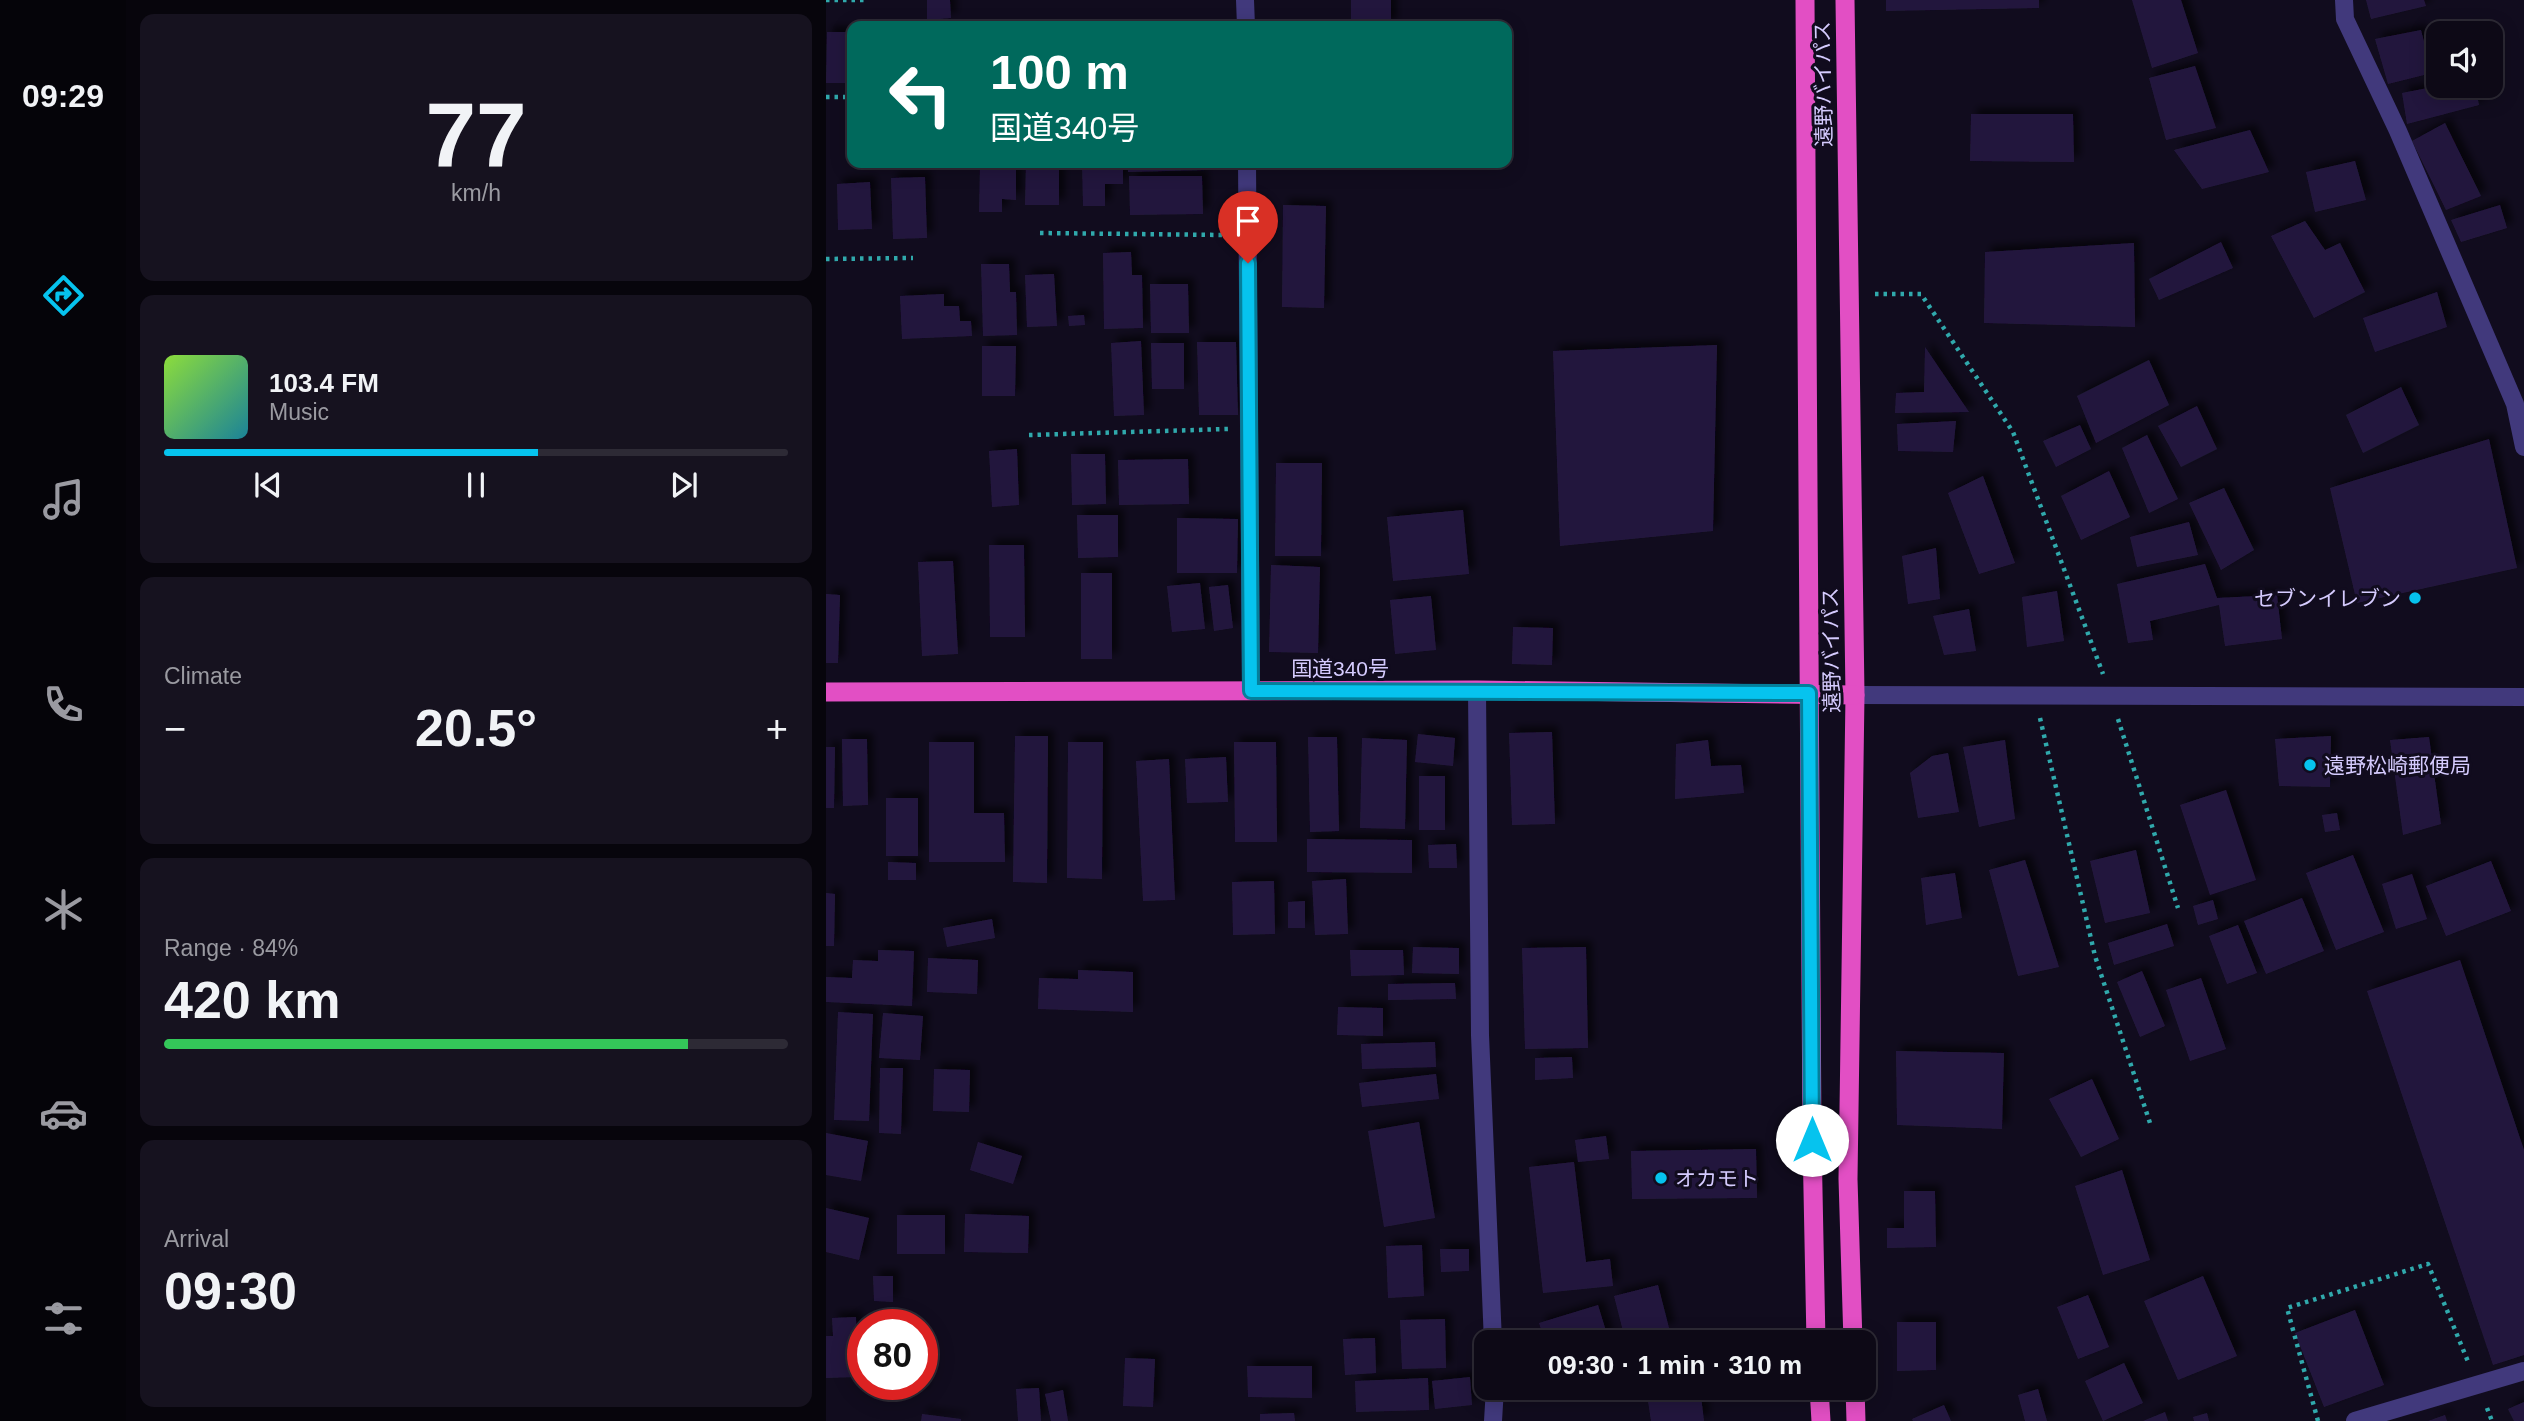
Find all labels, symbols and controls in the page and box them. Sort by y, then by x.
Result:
street label: 遠野バイパス [1810,21,1836,147]
map controls [2426,21,2503,98]
button: sound [2426,21,2503,98]
text: 100 m [990,45,1129,99]
icon: left [875,49,966,140]
text: 09:29 [22,78,104,114]
text: 77 [425,84,527,185]
text: 国道340号 [990,110,1139,146]
text: km/h [451,180,501,206]
pin [1218,191,1278,263]
icon: arrive [1229,202,1267,240]
icon: directions [39,271,88,320]
text: 103.4 FM [269,368,379,398]
text: Music [269,399,329,425]
icon: previous [249,466,287,504]
icon: pause [457,466,495,504]
icon: next [665,466,703,504]
icon: music [39,475,88,524]
street label: 遠野バイパス [1818,587,1844,713]
place label: セブンイレブン [2254,587,2401,610]
marker: セブンイレブン [2407,590,2423,606]
street label: 国道340号 [1291,657,1389,680]
text: Climate [164,663,242,689]
icon: phone [39,680,88,729]
text: 20.5° [415,699,537,757]
text: − [164,708,186,750]
text: + [766,708,788,750]
place label: 遠野松崎郵便局 [2324,754,2471,777]
marker: 遠野松崎郵便局 [2302,757,2318,773]
icon: climate [39,885,88,934]
text: Range · 84% [164,935,298,961]
text: 420 km [164,971,340,1029]
icon: car [39,1089,88,1138]
position arrow [1775,1103,1849,1177]
place label: オカモト [1675,1167,1759,1190]
marker: オカモト [1653,1170,1669,1186]
text: Arrival [164,1226,229,1252]
text: 09:30 [164,1262,297,1320]
icon: filters [39,1294,88,1343]
speed limit sign: 80 [847,1309,938,1400]
text: 09:30 · 1 min · 310 m [1548,1350,1802,1380]

